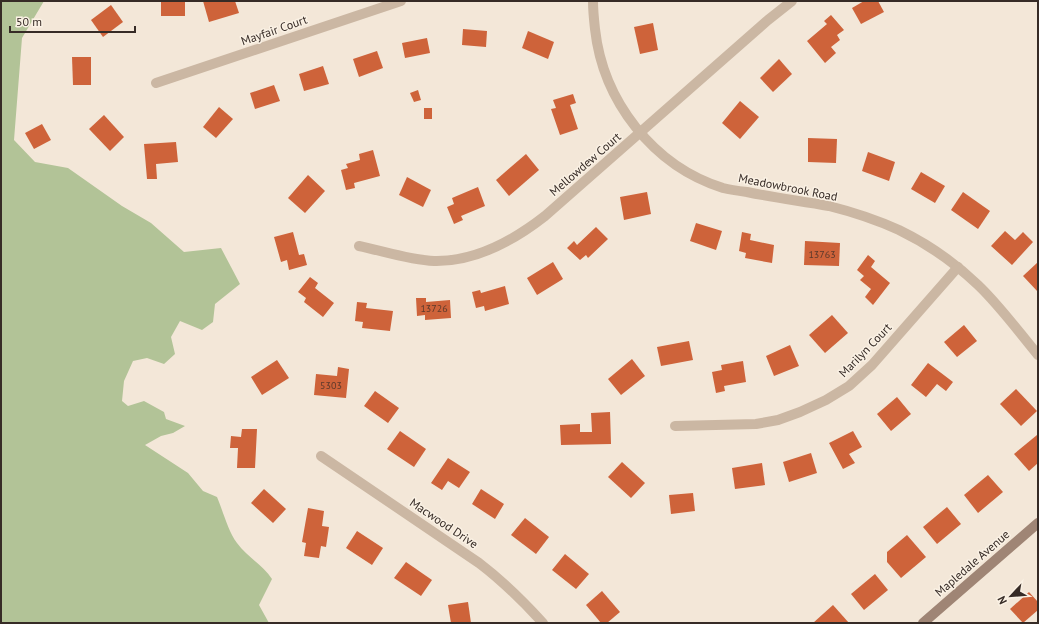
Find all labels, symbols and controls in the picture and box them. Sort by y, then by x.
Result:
scale bar [10,8,135,34]
street label: Mayfair Court [239,12,309,48]
text: 50 m [16,14,42,29]
street label: Mellowdew Court [546,129,624,199]
street label: Meadowbrook Road [737,170,839,204]
house number: 13763 [808,248,836,261]
house number: 13726 [420,302,448,315]
street label: Marilyn Court [835,320,895,380]
house number: 5303 [320,379,342,392]
street label: Macwood Drive [407,495,481,551]
street label: Mapledale Avenue [932,527,1012,599]
north arrow [991,576,1031,616]
text: N [994,594,1010,607]

